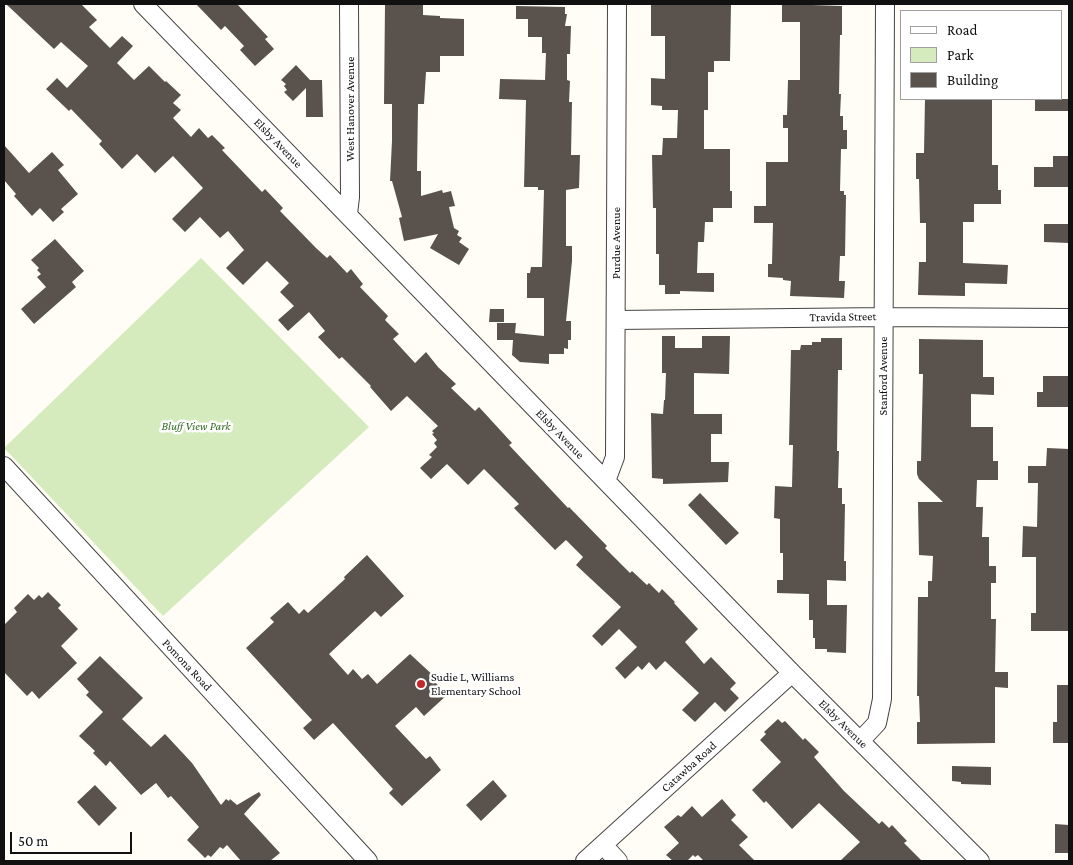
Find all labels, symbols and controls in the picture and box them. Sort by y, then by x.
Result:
legend [900,10,1063,100]
text: Road [947,22,977,38]
text: Park [947,47,974,63]
street label: West Hanover Avenue [343,56,357,162]
text: Building [947,72,998,88]
street label: Elsby Avenue [251,115,305,171]
street label: Purdue Avenue [609,207,623,279]
street label: Travida Street [809,309,877,325]
street label: Stanford Avenue [876,337,890,415]
street label: Elsby Avenue [533,406,587,462]
park label: Bluff View Park [161,419,231,433]
street label: Pomona Road [159,636,215,694]
place label: Sudie L, Williams Elementary School [431,670,521,698]
marker: Sudie L, Williams Elementary School [415,678,427,690]
street label: Elsby Avenue [815,696,871,752]
street label: Catawba Road [659,739,719,795]
scale bar [12,822,135,854]
text: 50 m [18,833,48,849]

